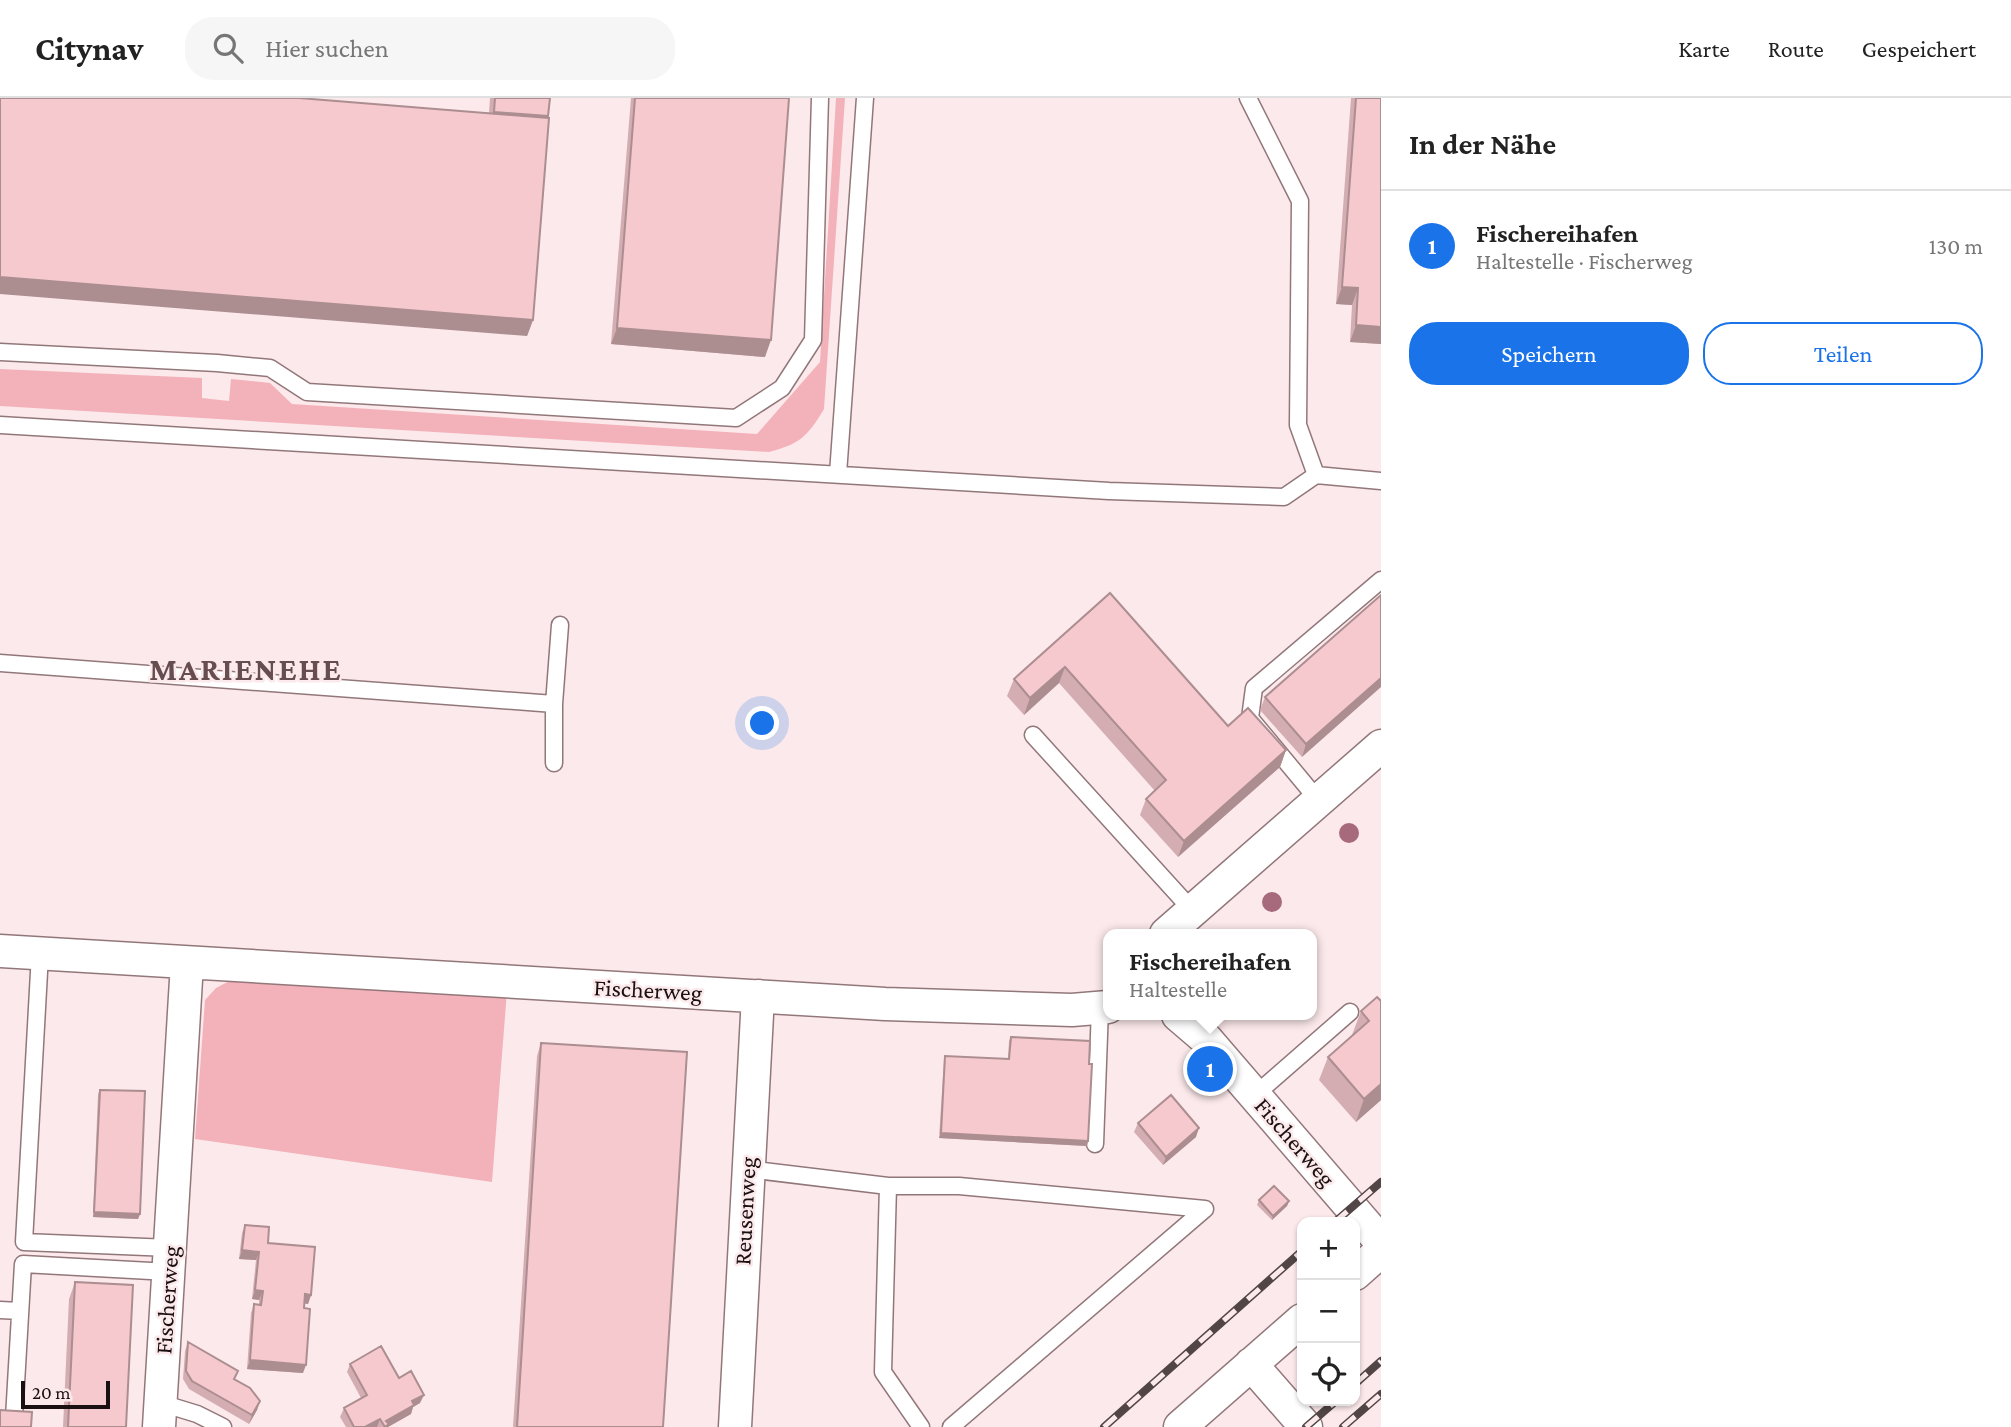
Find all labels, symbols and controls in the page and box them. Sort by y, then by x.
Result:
search box [185,17,675,80]
icon: search [209,29,247,67]
text: Citynav [35,30,143,67]
text: Hier suchen [265,34,389,63]
text: Karte [1678,35,1730,62]
text: Route [1768,35,1824,62]
text: Gespeichert [1862,35,1976,62]
text: In der Nähe [1409,127,1556,160]
text: Fischereihafen [1476,219,1638,248]
text: 1 [1428,233,1436,259]
text: 130 m [1929,233,1983,259]
text: Haltestelle · Fischerweg [1476,248,1693,274]
button: Speichern [1409,322,1689,385]
button: Teilen [1703,322,1983,385]
district label: MARIENEHE [149,651,343,687]
your location [745,706,779,740]
popup [1103,929,1317,1020]
text: Fischereihafen [1129,947,1291,976]
street label: Fischerweg [593,973,703,1006]
text: Haltestelle [1129,976,1227,1002]
pin: 1 [1187,1043,1233,1095]
street label: Fischerweg [1249,1092,1342,1192]
street label: Reusenweg [728,1156,761,1266]
map controls [1297,1217,1360,1406]
button: + [1297,1217,1360,1280]
street label: Fischerweg [149,1244,184,1355]
button: − [1297,1280,1360,1343]
button: locate [1297,1343,1360,1406]
scale bar [21,1378,110,1410]
text: 20 m [32,1382,71,1403]

